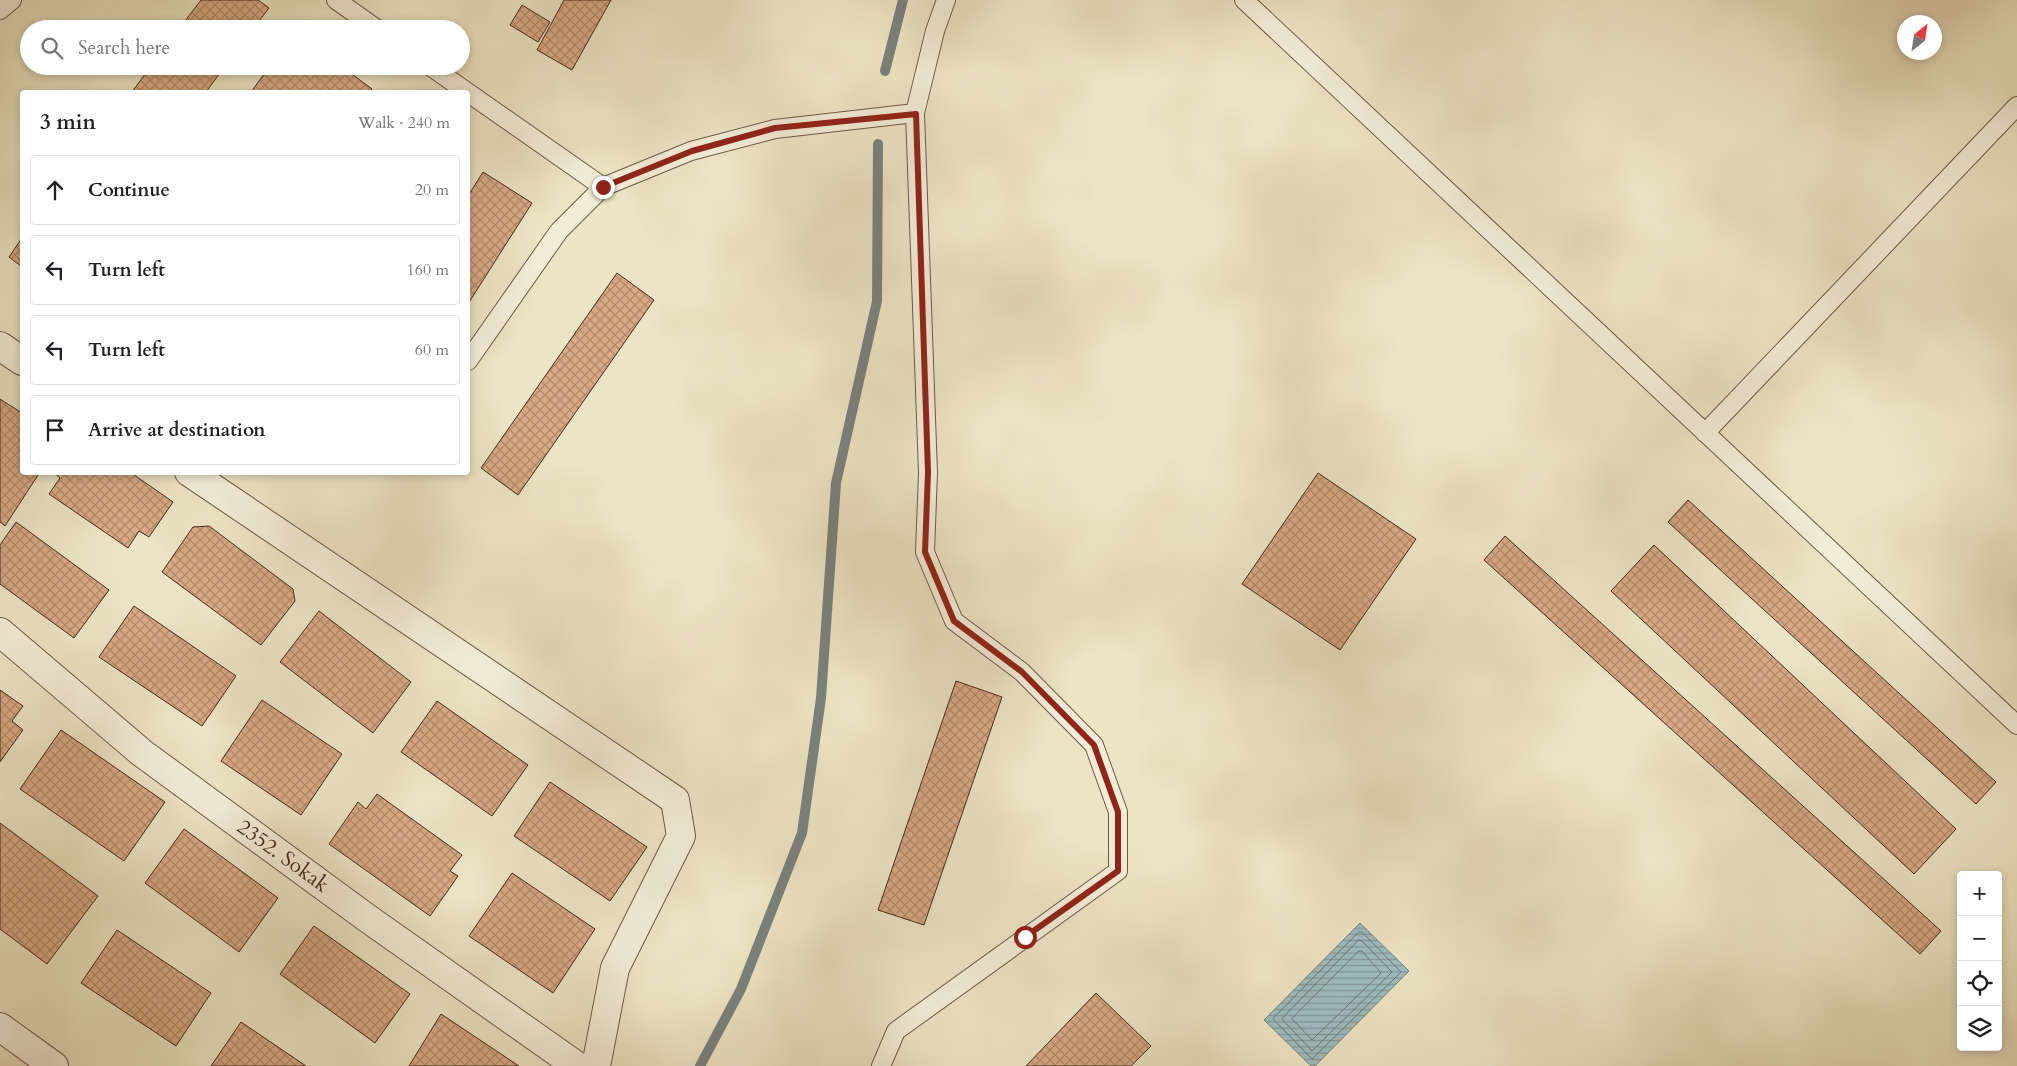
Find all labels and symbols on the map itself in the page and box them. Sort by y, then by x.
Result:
north arrow [1897,15,1942,60]
route end [592,176,615,199]
street label: 2352. Sokak [231,813,336,900]
route start [1014,926,1037,949]

